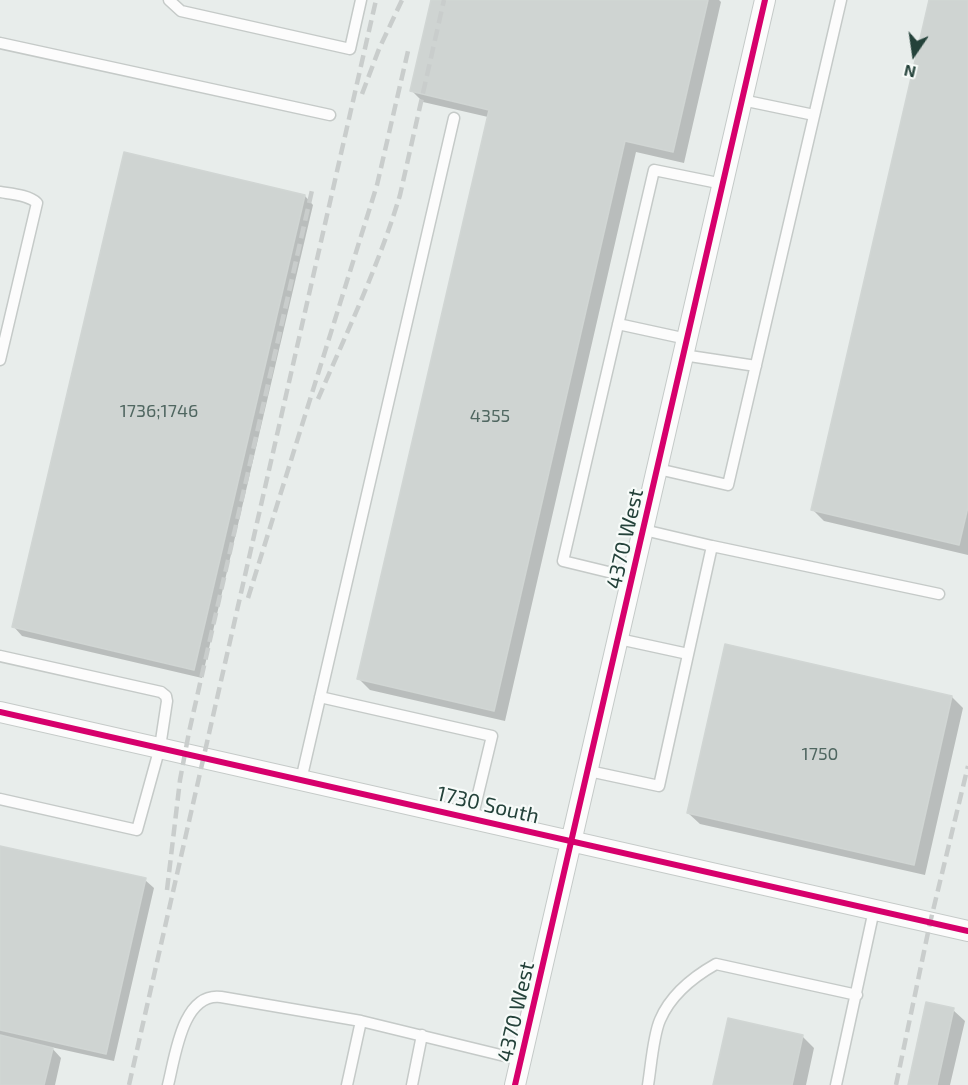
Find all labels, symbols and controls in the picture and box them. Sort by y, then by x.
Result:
north arrow [884,24,944,84]
text: N [902,61,918,83]
house number: 1736;1746 [120,400,198,422]
house number: 4355 [470,405,510,427]
street label: 4370 West [601,486,649,592]
house number: 1750 [802,743,838,765]
street label: 1730 South [434,781,542,829]
street label: 4370 West [492,959,540,1065]

